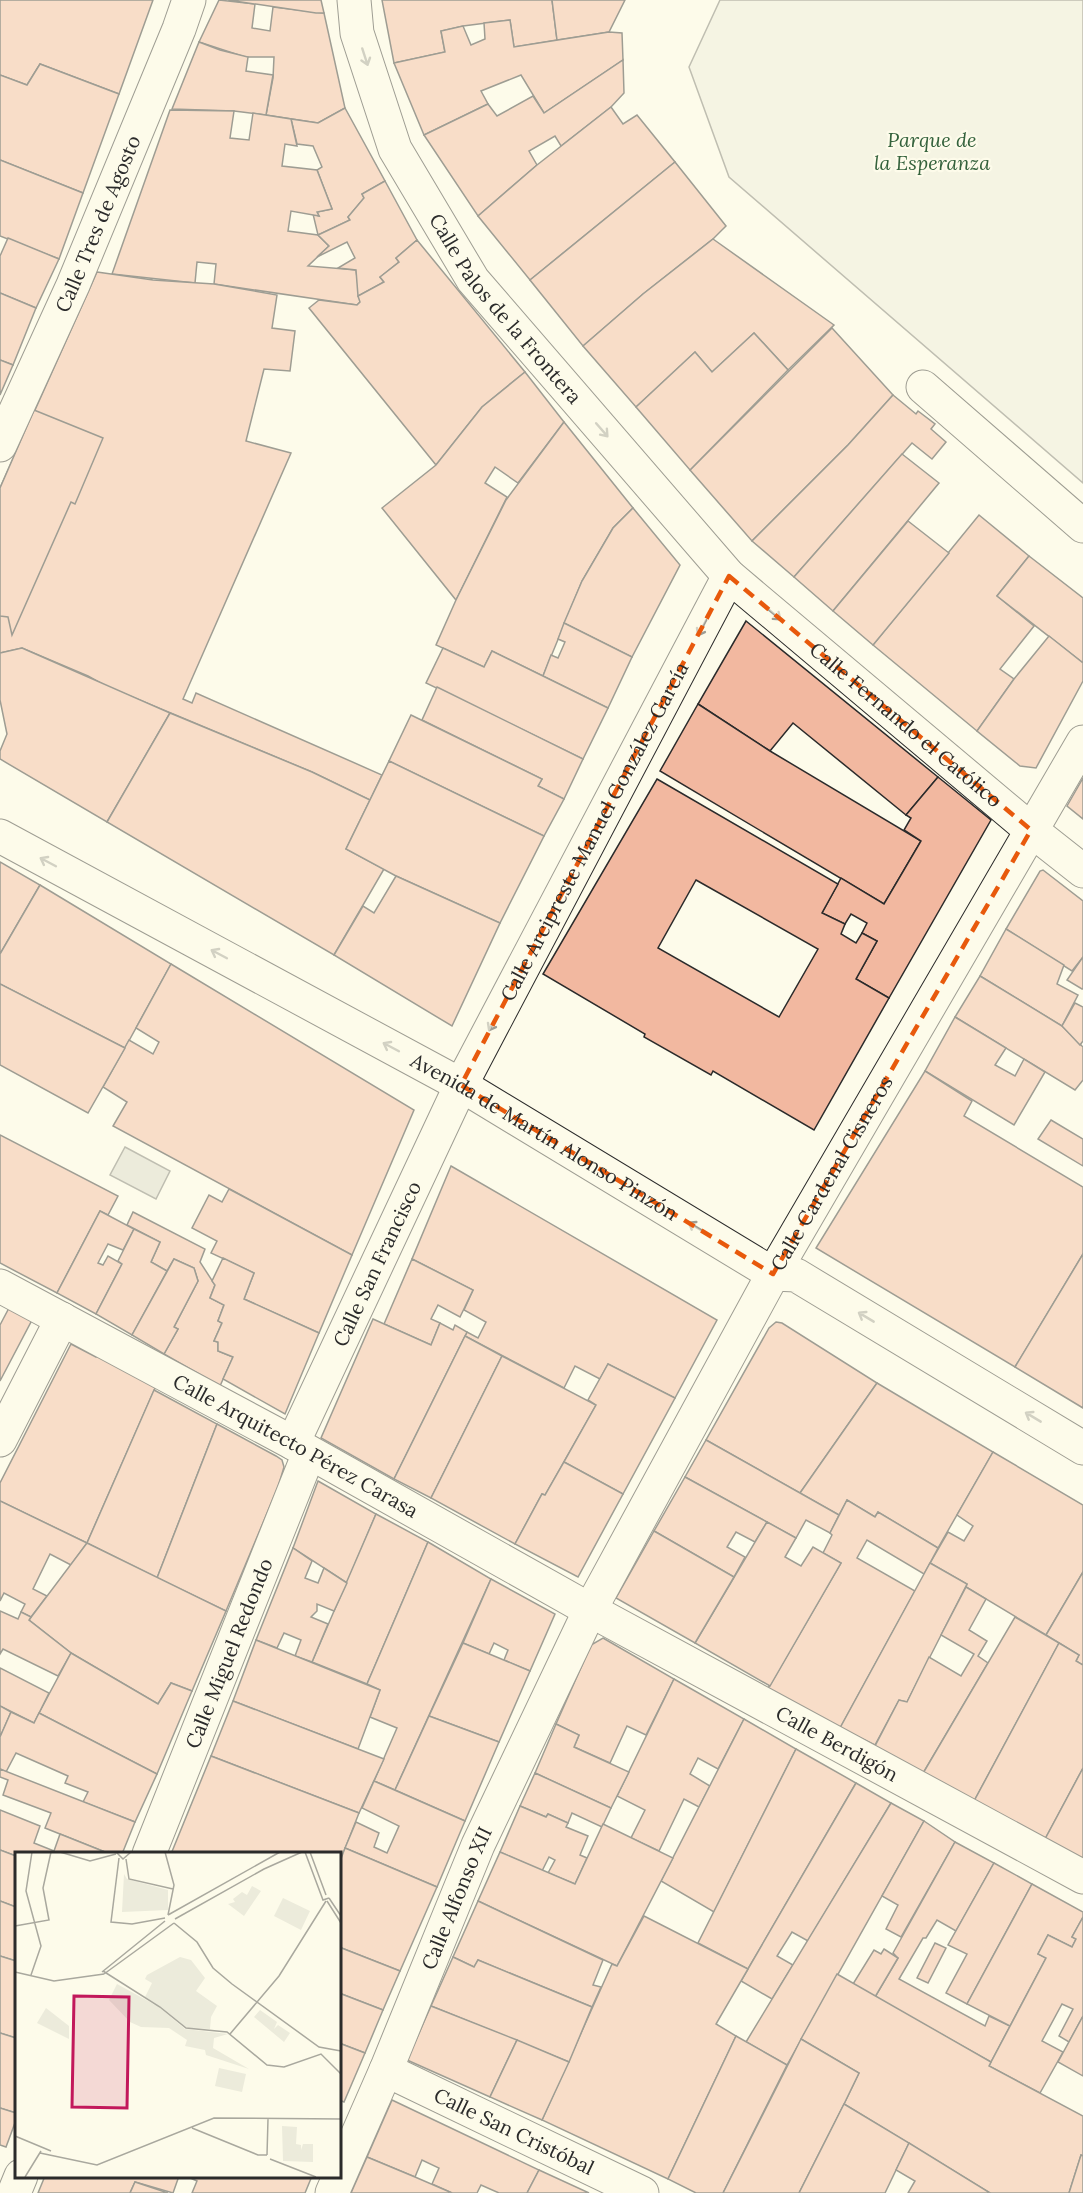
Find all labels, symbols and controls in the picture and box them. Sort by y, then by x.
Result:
one-way arrow [360,47,371,66]
park label: Parque de la Esperanza [874,127,990,175]
street label: Calle Tres de Agosto [49,131,146,316]
street label: Calle Palos de la Frontera [424,209,587,409]
one-way arrow [595,422,609,437]
one-way arrow [766,607,781,621]
one-way arrow [696,619,708,636]
street label: Calle Fernando el Católico [805,636,1007,812]
street label: Calle Arcipreste Manuel González García [495,657,694,1005]
one-way arrow [40,856,57,868]
one-way arrow [211,948,229,959]
one-way arrow [487,1014,499,1032]
one-way arrow [383,1041,400,1053]
street label: Avenida de Martín Alonso Pinzón [406,1047,683,1225]
street label: Calle Cardenal Cisneros [765,1071,898,1275]
street label: Calle San Francisco [327,1177,426,1350]
one-way arrow [688,1221,705,1233]
one-way arrow [858,1310,875,1322]
street label: Calle Arquitecto Pérez Carasa [169,1368,423,1523]
one-way arrow [1025,1411,1042,1423]
street label: Calle Miguel Redondo [179,1554,278,1752]
street label: Calle Berdigón [772,1700,903,1787]
street label: Calle Alfonso XII [415,1822,497,1973]
inset map [15,1852,340,2178]
street label: Calle San Cristóbal [430,2082,598,2180]

